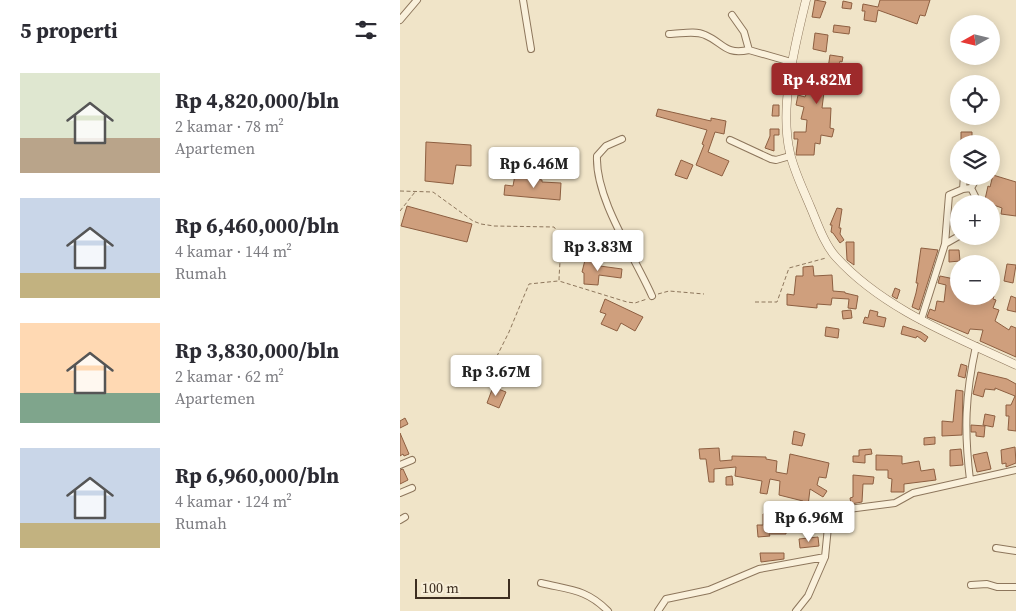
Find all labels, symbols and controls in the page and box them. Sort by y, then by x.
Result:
north arrow [950,15,1000,65]
map controls [950,15,1000,305]
text: 5 properti [20,16,118,45]
icon: filters [352,16,380,44]
pin: Rp 4.82M [765,62,869,105]
text: Rp 4.82M [782,68,852,90]
button: locate [950,75,1000,125]
text: Rp 4,820,000/bln [175,86,339,115]
icon: home [60,93,120,153]
text: 2 kamar · 78 m² [175,115,284,137]
button: layers [950,135,1000,185]
text: Apartemen [175,137,255,159]
pin: Rp 6.46M [482,146,586,189]
text: Rp 6.46M [499,152,569,174]
button: + [950,195,1000,245]
text: Rp 6,460,000/bln [175,211,339,240]
icon: home [60,218,120,278]
pin: Rp 3.83M [546,230,650,272]
text: Rp 3.83M [563,235,633,257]
text: 4 kamar · 144 m² [175,240,292,262]
button: − [950,255,1000,305]
text: Rumah [175,262,227,284]
text: Rp 3,830,000/bln [175,336,339,365]
icon: home [60,343,120,403]
pin: Rp 3.67M [444,354,548,397]
text: Rp 3.67M [461,360,531,382]
text: 2 kamar · 62 m² [175,365,284,387]
text: Apartemen [175,387,255,409]
text: Rp 6,960,000/bln [175,461,339,490]
icon: home [60,468,120,528]
text: 4 kamar · 124 m² [175,490,292,512]
pin: Rp 6.96M [757,500,861,543]
text: Rp 6.96M [774,506,844,528]
text: Rumah [175,512,227,534]
scale bar [415,576,510,599]
text: 100 m [422,578,459,598]

